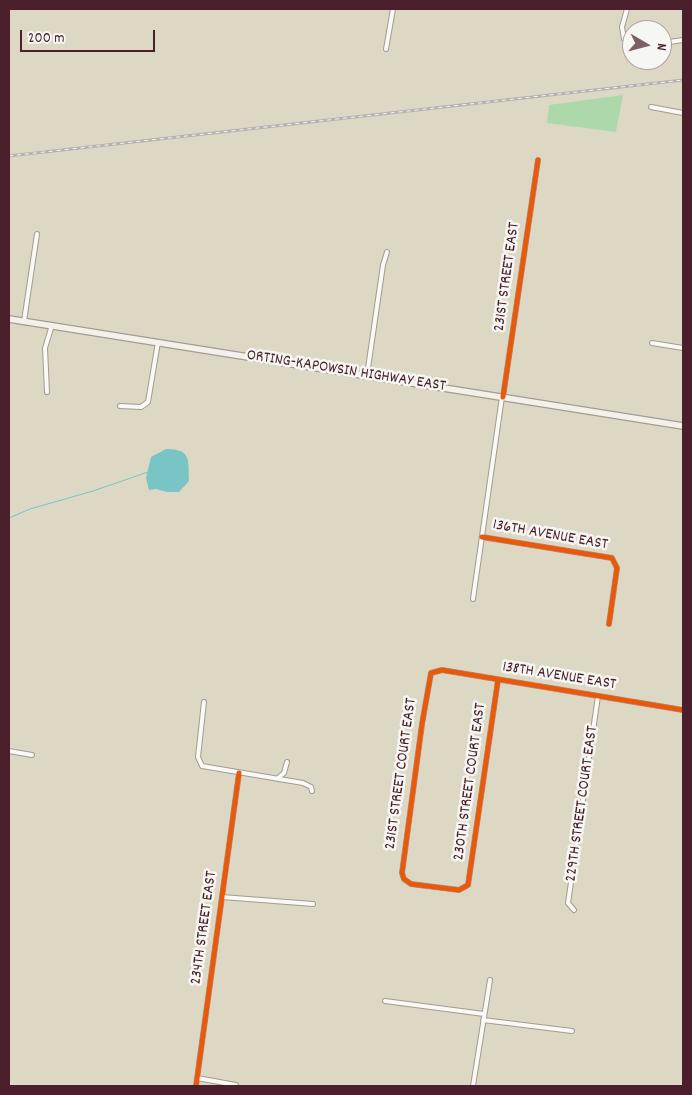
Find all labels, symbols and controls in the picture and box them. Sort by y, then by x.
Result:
scale bar [22,20,158,52]
north arrow [622,20,672,70]
text: 200 m [28,28,65,50]
text: N [650,42,671,52]
street label: 231ST STREET EAST [491,221,525,333]
street label: ORTING-KAPOWSIN HIGHWAY EAST [245,347,447,397]
street label: 136TH AVENUE EAST [491,516,609,556]
street label: 138TH AVENUE EAST [501,659,617,695]
street label: 231ST STREET COURT EAST [382,697,422,851]
street label: 230TH STREET COURT EAST [450,702,492,862]
street label: 229TH STREET COURT EAST [563,725,603,883]
street label: 234TH STREET EAST [188,870,222,986]

